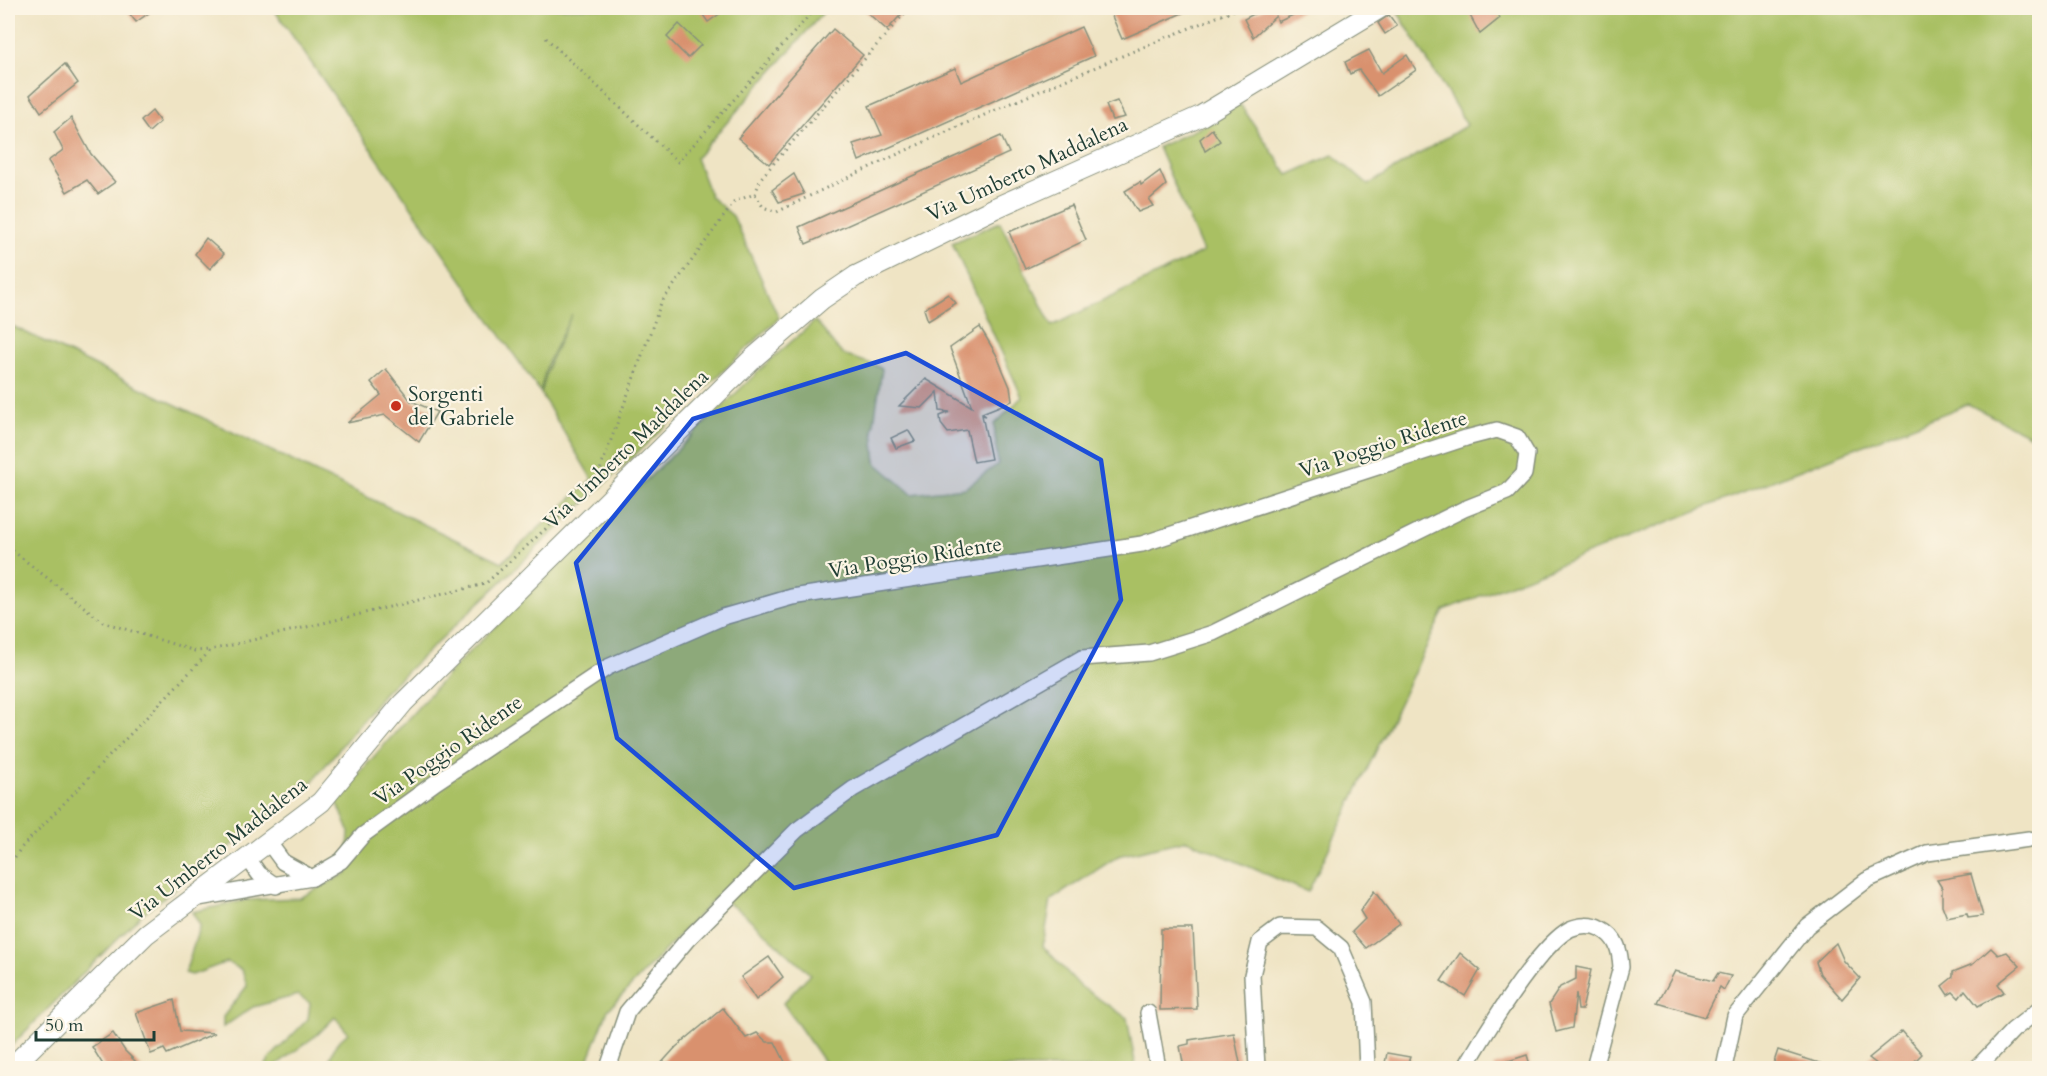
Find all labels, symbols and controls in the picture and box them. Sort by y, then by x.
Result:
street label: Via Umberto Maddalena [922,110,1133,229]
street label: Via Umberto Maddalena [537,363,715,536]
place label: Sorgenti del Gabriele [408,380,515,433]
marker: Sorgenti del Gabriele [389,399,403,413]
street label: Via Poggio Ridente [1295,404,1471,485]
street label: Via Poggio Ridente [826,529,1004,586]
street label: Via Poggio Ridente [368,688,529,813]
street label: Via Umberto Maddalena [123,770,314,928]
scale bar [36,1004,154,1042]
text: 50 m [45,1013,84,1038]

